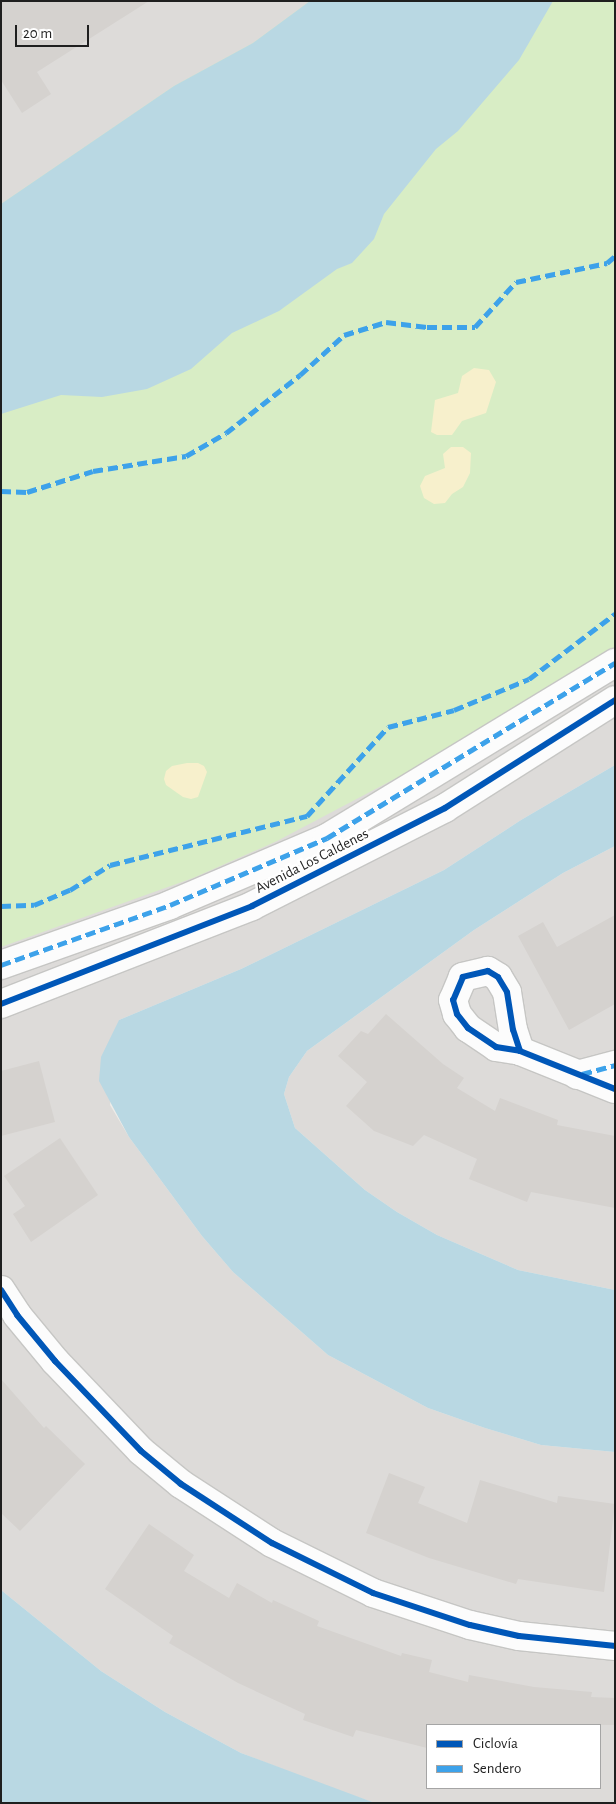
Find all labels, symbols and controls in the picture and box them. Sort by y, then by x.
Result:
scale bar [18,15,91,47]
text: 20 m [23,26,52,41]
street label: Avenida Los Caldenes [252,825,372,897]
legend [426,1724,601,1789]
text: Ciclovía [473,1736,518,1751]
text: Sendero [473,1761,521,1776]

